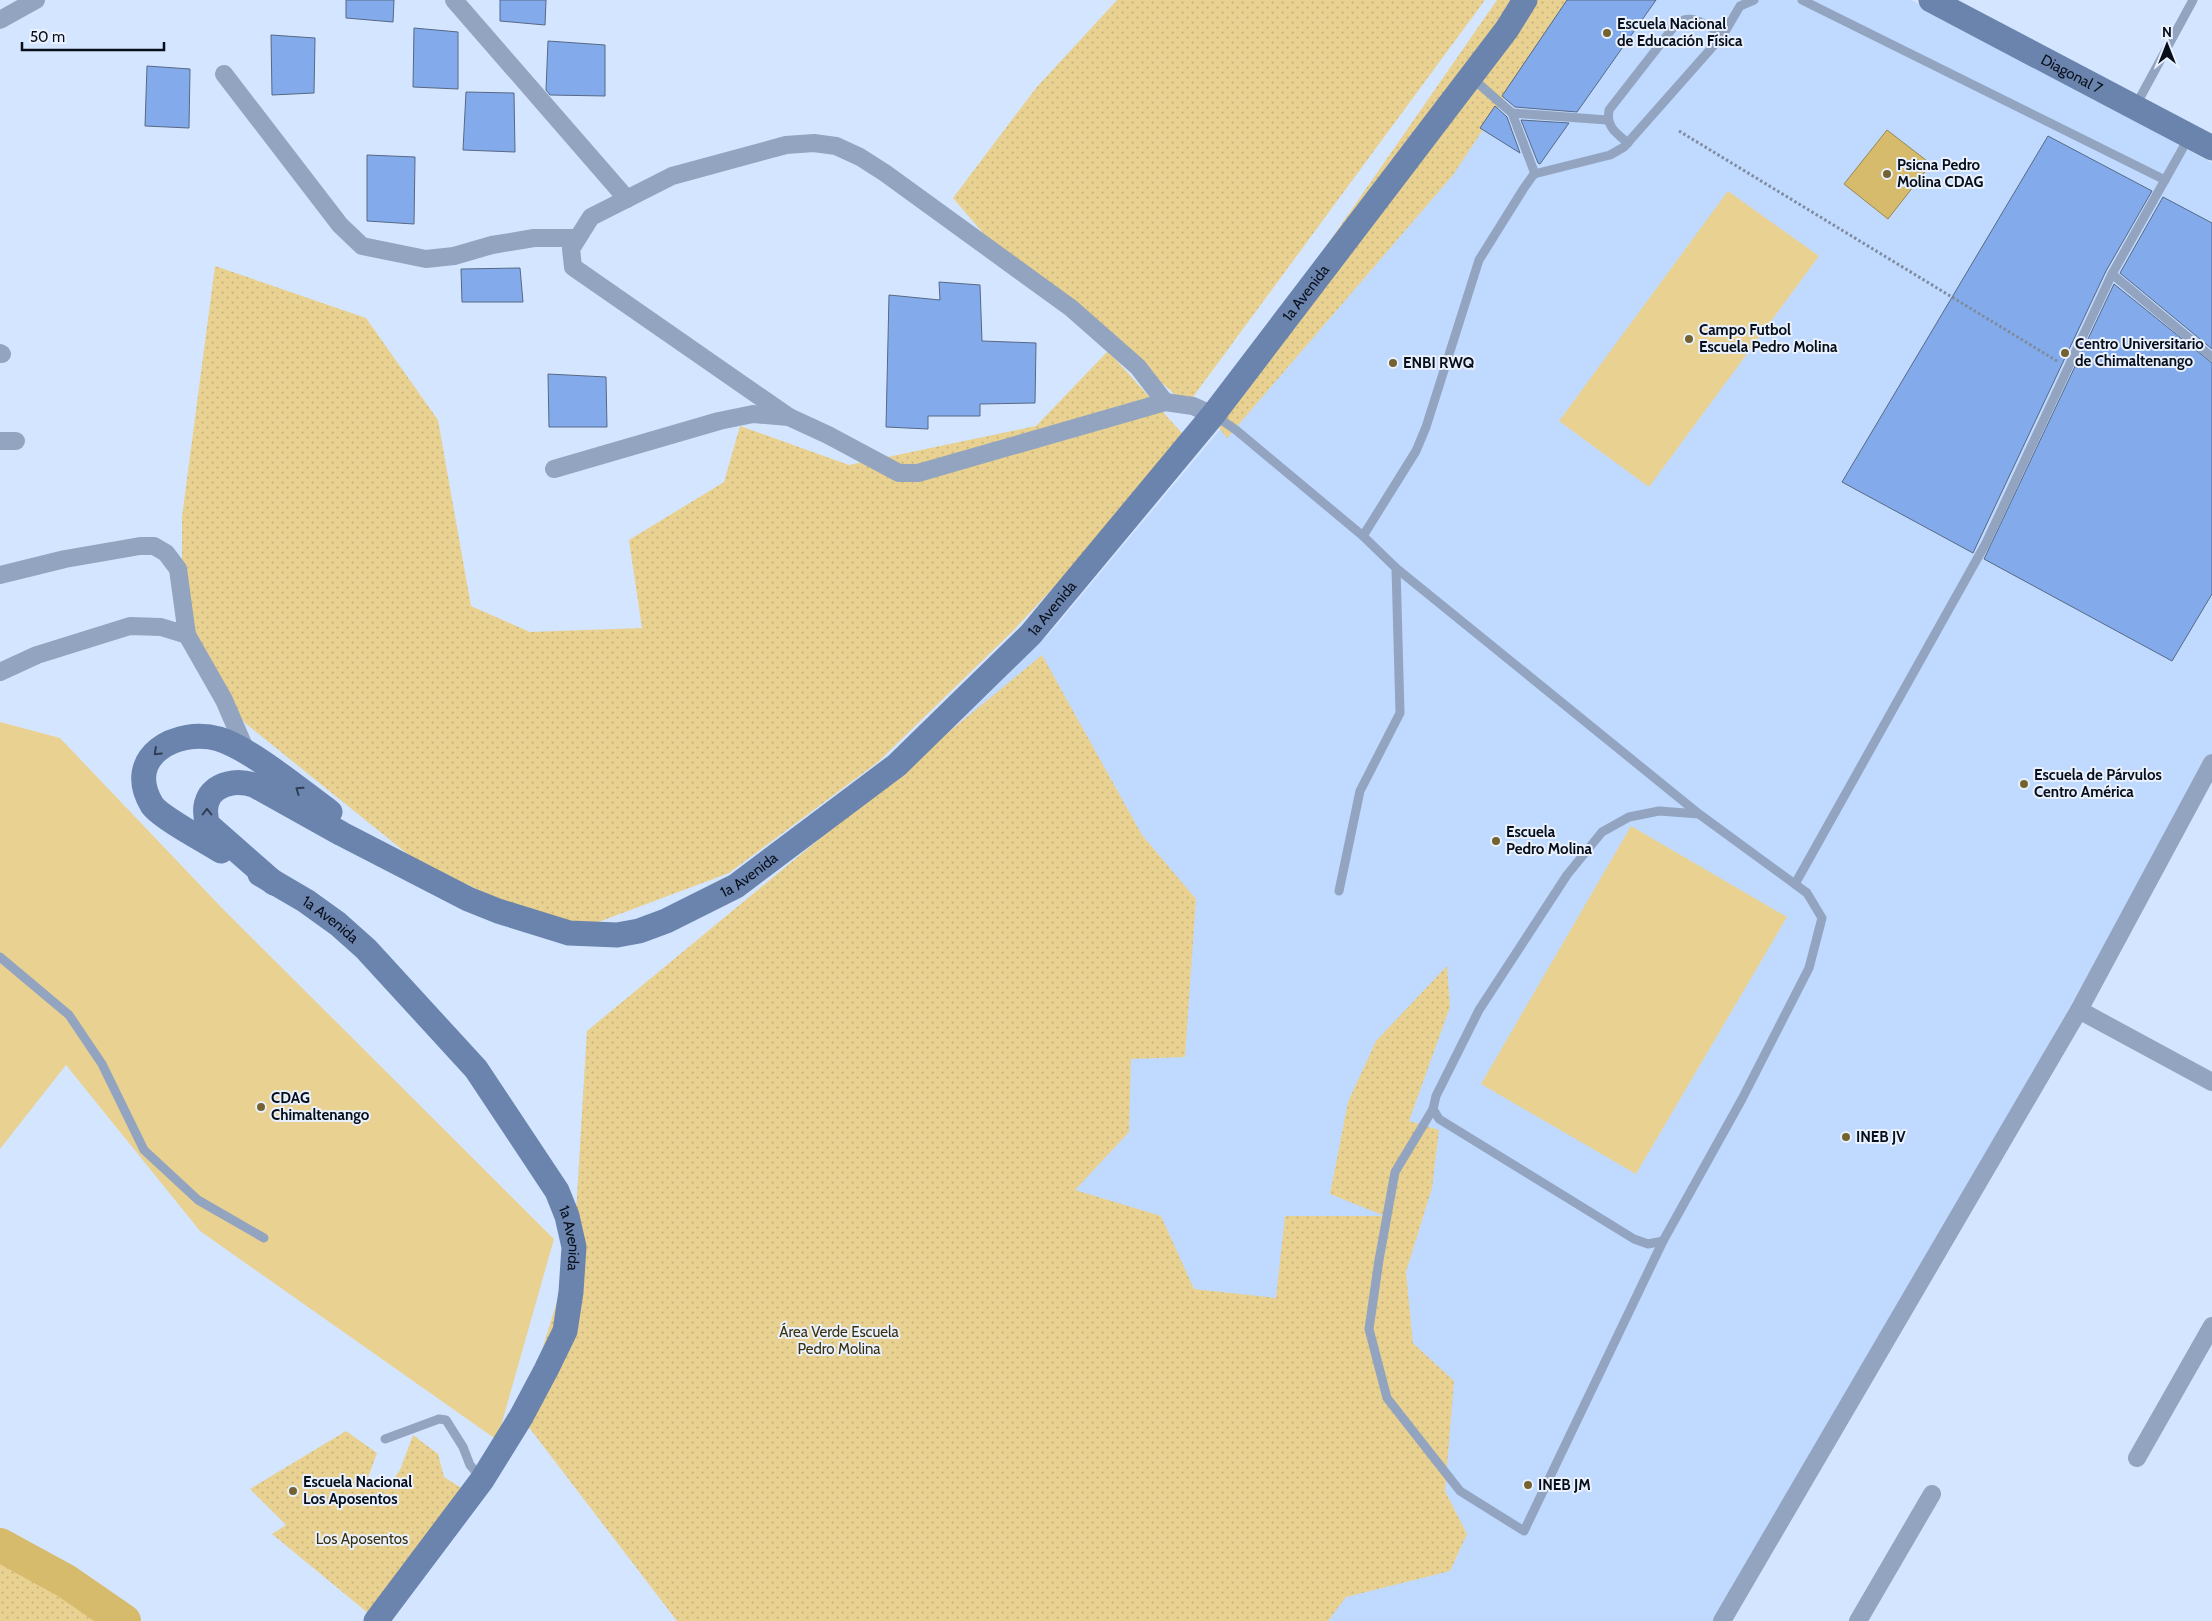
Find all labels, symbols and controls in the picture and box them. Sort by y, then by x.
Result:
place label: Escuela Nacional de Educación Física [1617,15,1743,50]
scale bar [22,20,165,52]
north arrow [2142,20,2192,70]
text: N [2162,23,2172,41]
marker: Escuela Nacional de Educación Física [1601,27,1613,39]
text: 50 m [30,28,65,46]
street label: Diagonal 7 [2038,51,2106,98]
place label: Psicna Pedro Molina CDAG [1897,156,1983,191]
marker: Psicna Pedro Molina CDAG [1881,168,1893,180]
street label: 1a Avenida [1279,261,1334,325]
place label: Campo Futbol Escuela Pedro Molina [1699,321,1838,356]
marker: Campo Futbol Escuela Pedro Molina [1683,333,1695,345]
place label: Centro Universitario de Chimaltenango [2075,335,2204,370]
marker: Centro Universitario de Chimaltenango [2059,347,2071,359]
place label: ENBI RWQ [1403,354,1474,372]
marker: ENBI RWQ [1387,357,1399,369]
street label: 1a Avenida [1024,577,1081,640]
one-way arrow [153,746,162,755]
place label: Escuela de Párvulos Centro América [2034,766,2162,801]
marker: Escuela de Párvulos Centro América [2018,778,2030,790]
one-way arrow [296,787,305,796]
one-way arrow [202,807,212,815]
place label: Escuela Pedro Molina [1506,823,1592,858]
marker: Escuela Pedro Molina [1490,835,1502,847]
street label: 1a Avenida [717,848,782,901]
street label: 1a Avenida [299,892,363,947]
place label: CDAG Chimaltenango [271,1089,370,1124]
marker: CDAG Chimaltenango [255,1101,267,1113]
place label: INEB JV [1856,1128,1906,1146]
marker: INEB JV [1840,1131,1852,1143]
street label: 1a Avenida [555,1203,583,1272]
park label: Área Verde Escuela Pedro Molina [779,1322,900,1358]
place label: Escuela Nacional Los Aposentos [303,1473,412,1508]
place label: INEB JM [1538,1476,1591,1494]
marker: INEB JM [1522,1479,1534,1491]
marker: Escuela Nacional Los Aposentos [287,1485,299,1497]
park label: Los Aposentos [316,1530,408,1548]

